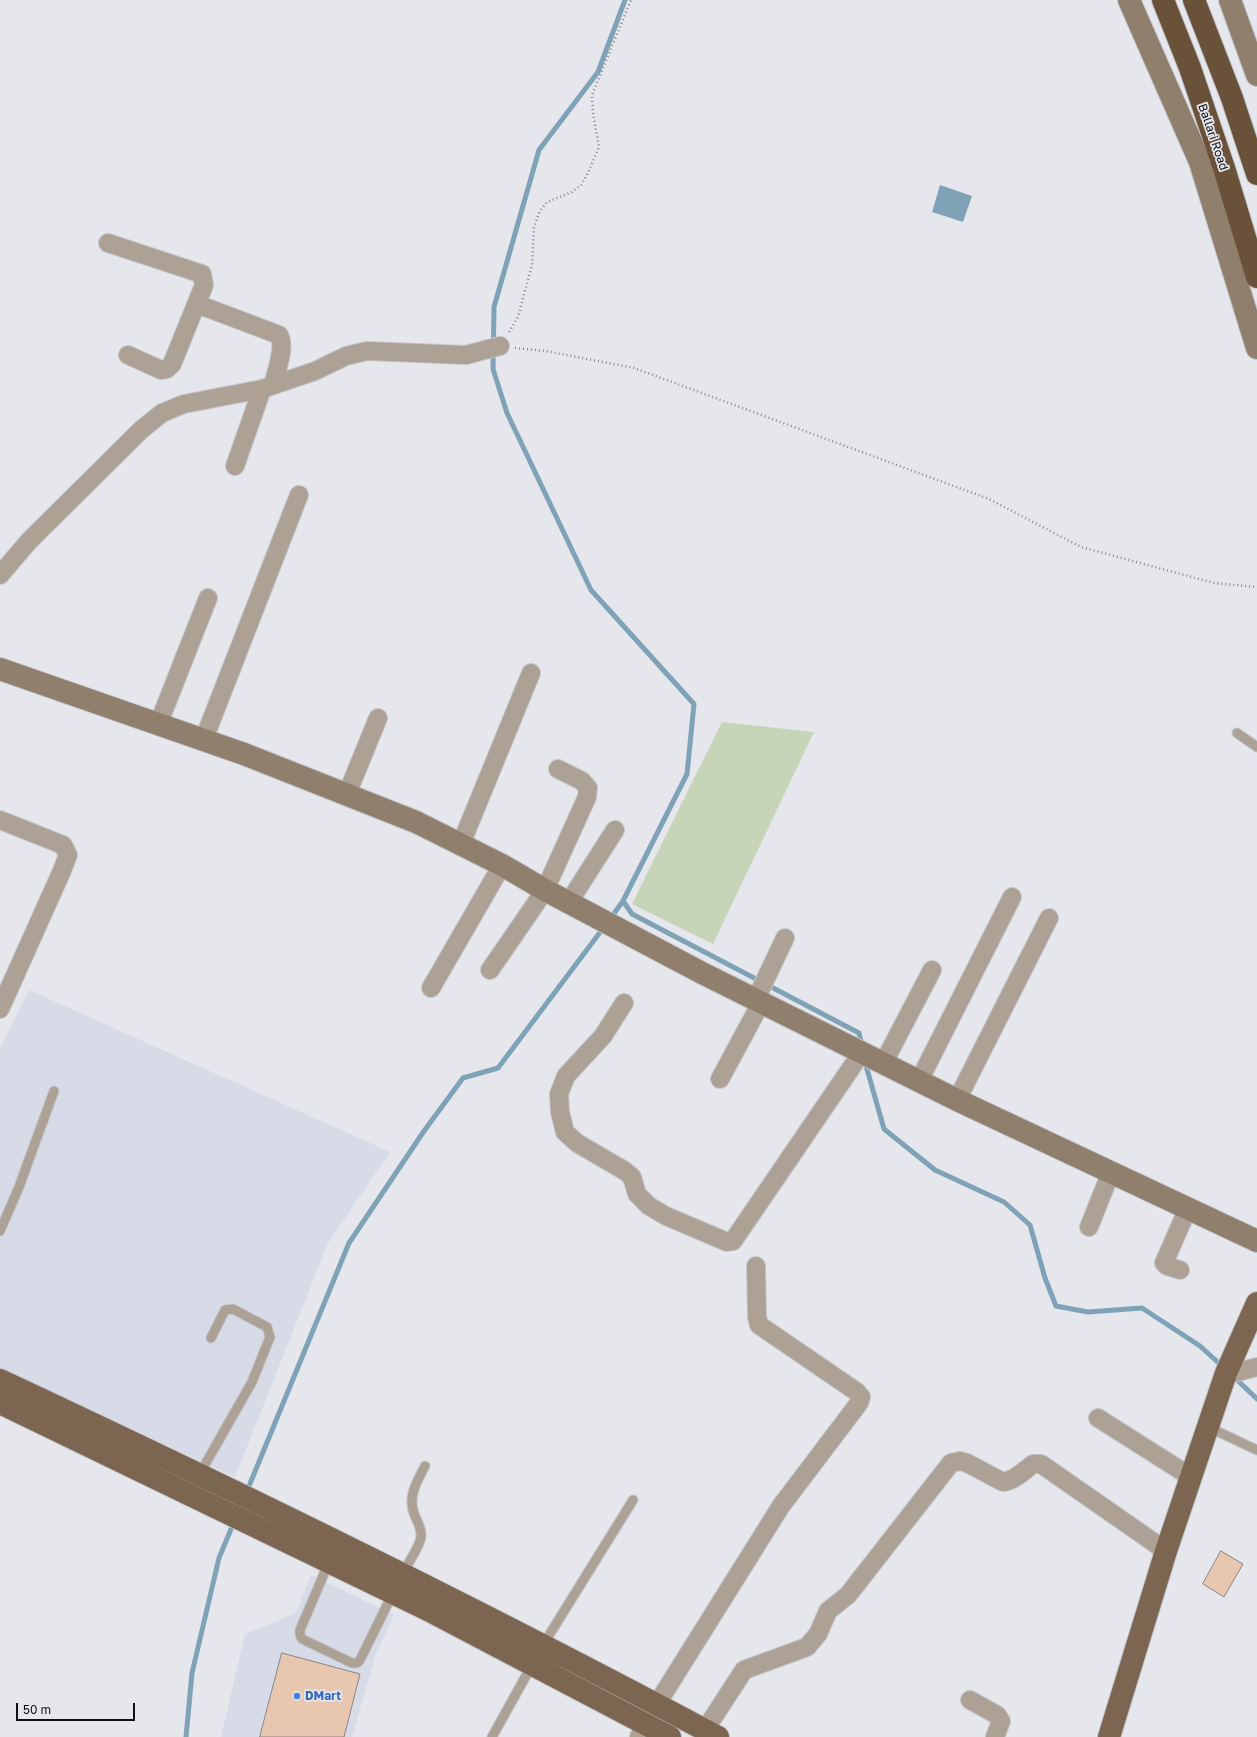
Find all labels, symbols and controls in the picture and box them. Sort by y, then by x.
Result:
street label: Ballari Road [1195,102,1231,172]
place label: DMart [305,1689,341,1703]
marker: DMart [292,1691,302,1701]
scale bar [18,1695,137,1721]
text: 50 m [23,1702,51,1717]

